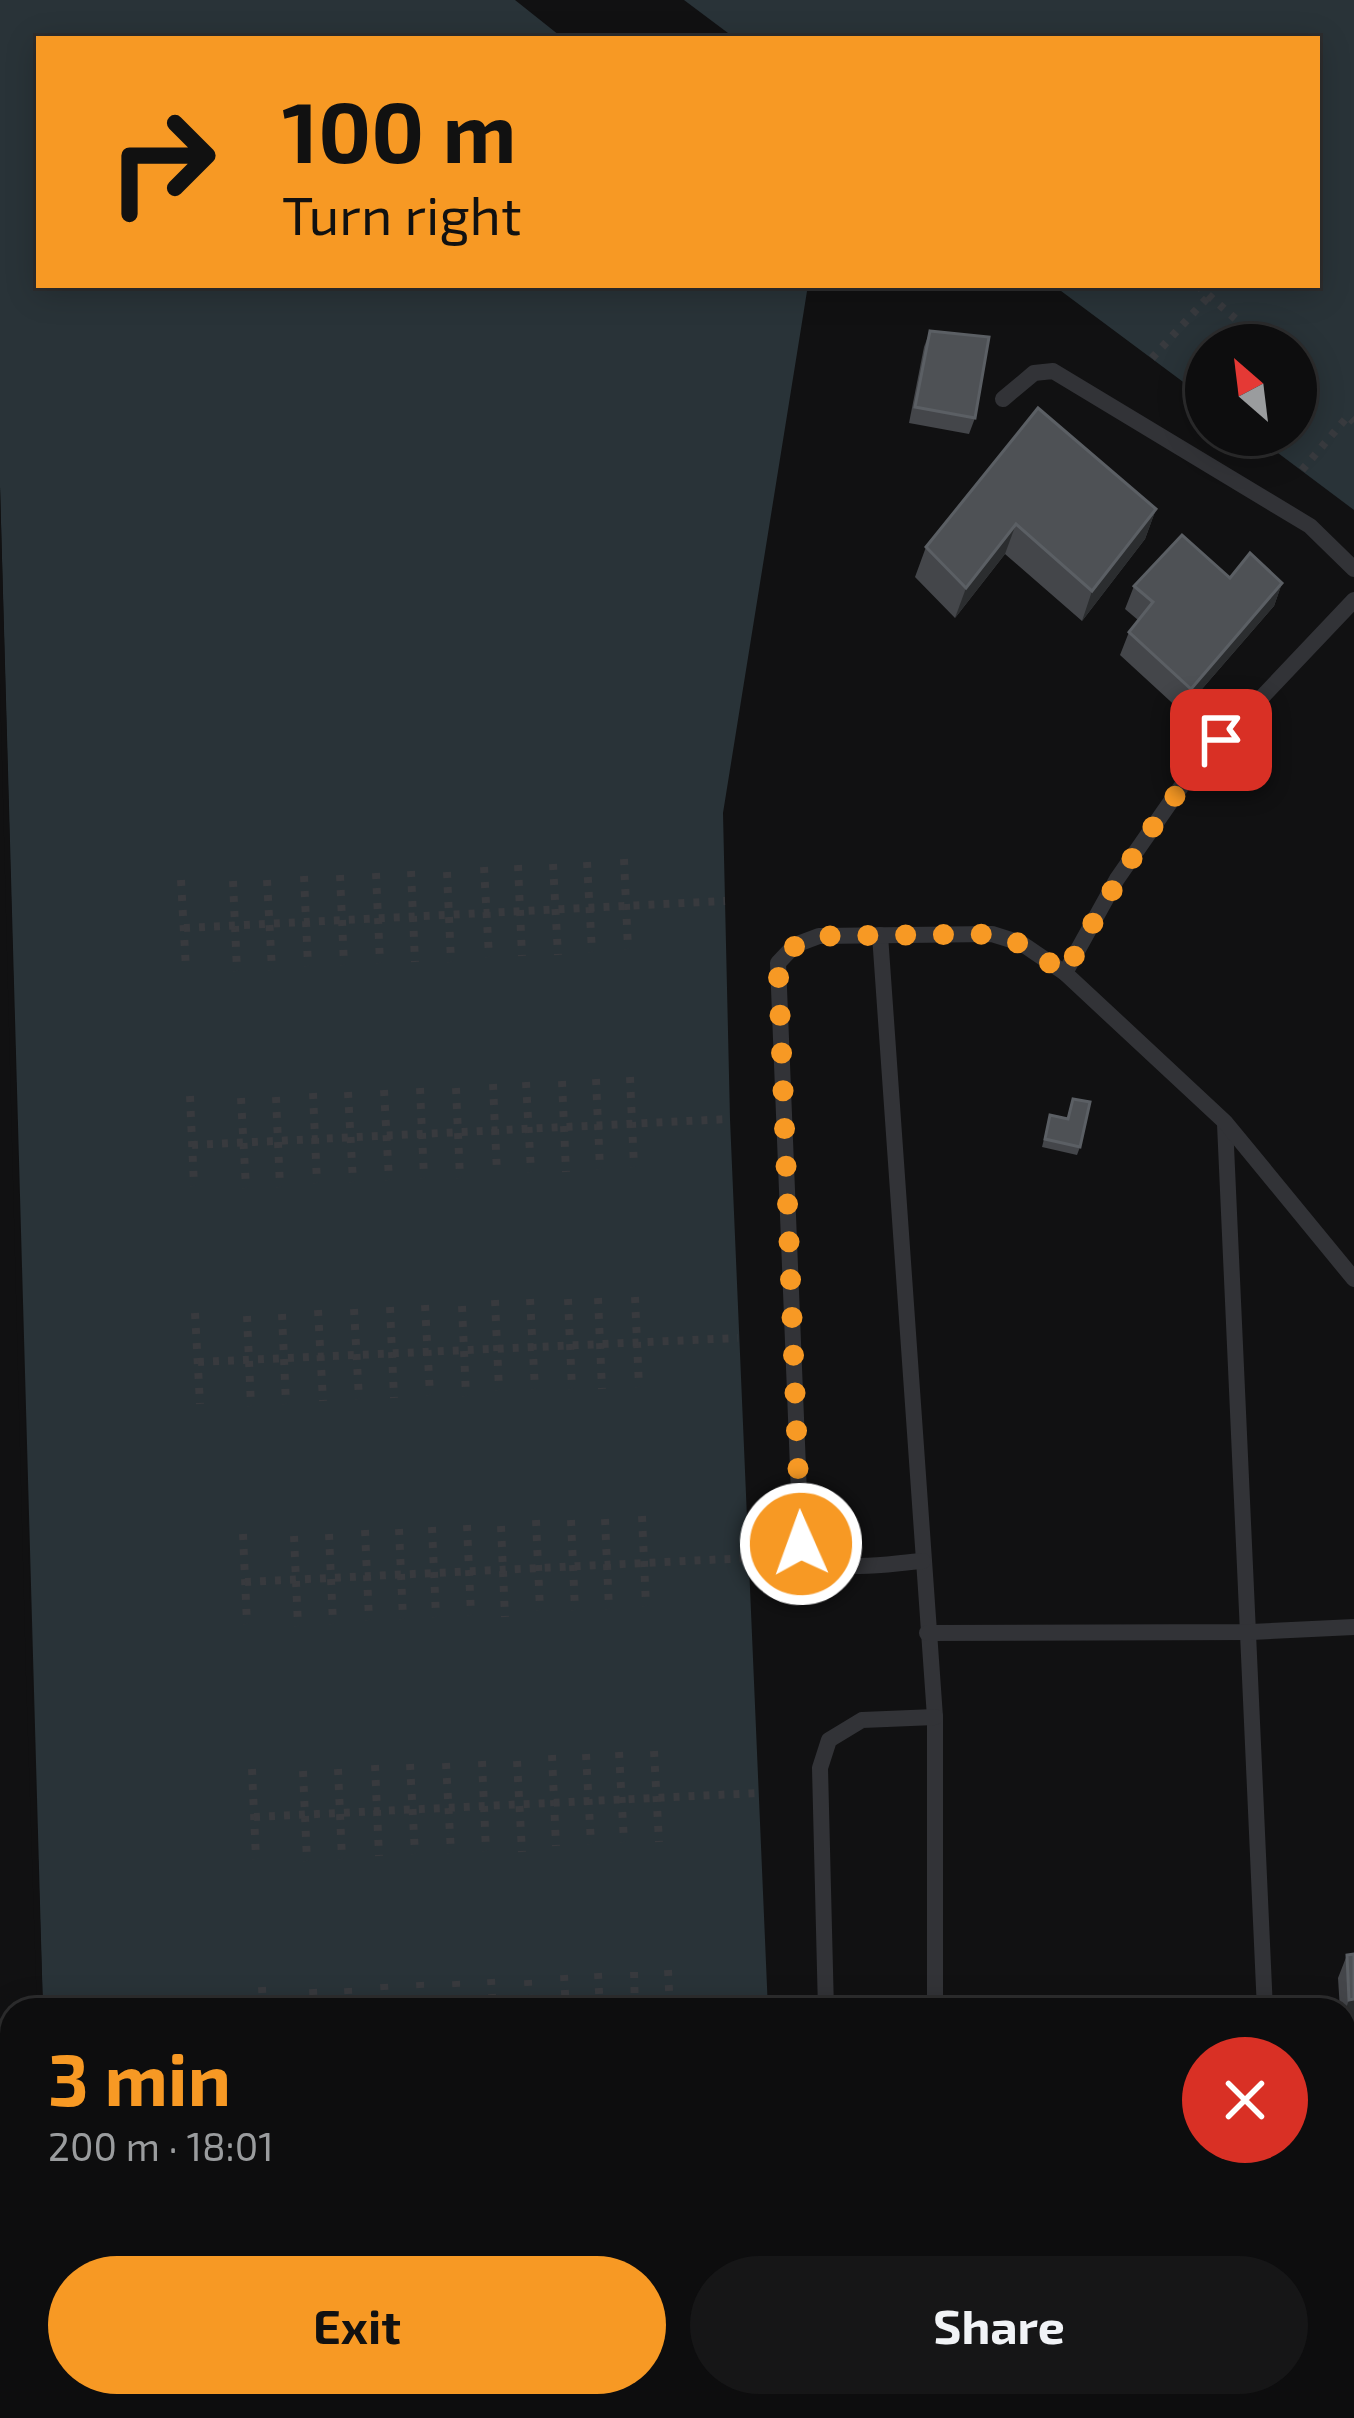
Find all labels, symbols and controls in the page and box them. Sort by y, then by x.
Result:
text: 100 m [282,79,516,180]
icon: right [84,84,240,240]
text: Turn right [282,181,522,246]
north arrow [1185,324,1317,456]
map controls [1185,324,1317,456]
pin [1170,689,1272,791]
icon: arrive [1188,707,1254,773]
position arrow [738,1481,864,1607]
text: 3 min [48,2034,231,2120]
button: close [1182,2037,1308,2163]
text: 200 m · 18:01 [48,2122,274,2169]
button: Exit [48,2256,666,2394]
button: Share [690,2256,1308,2394]

